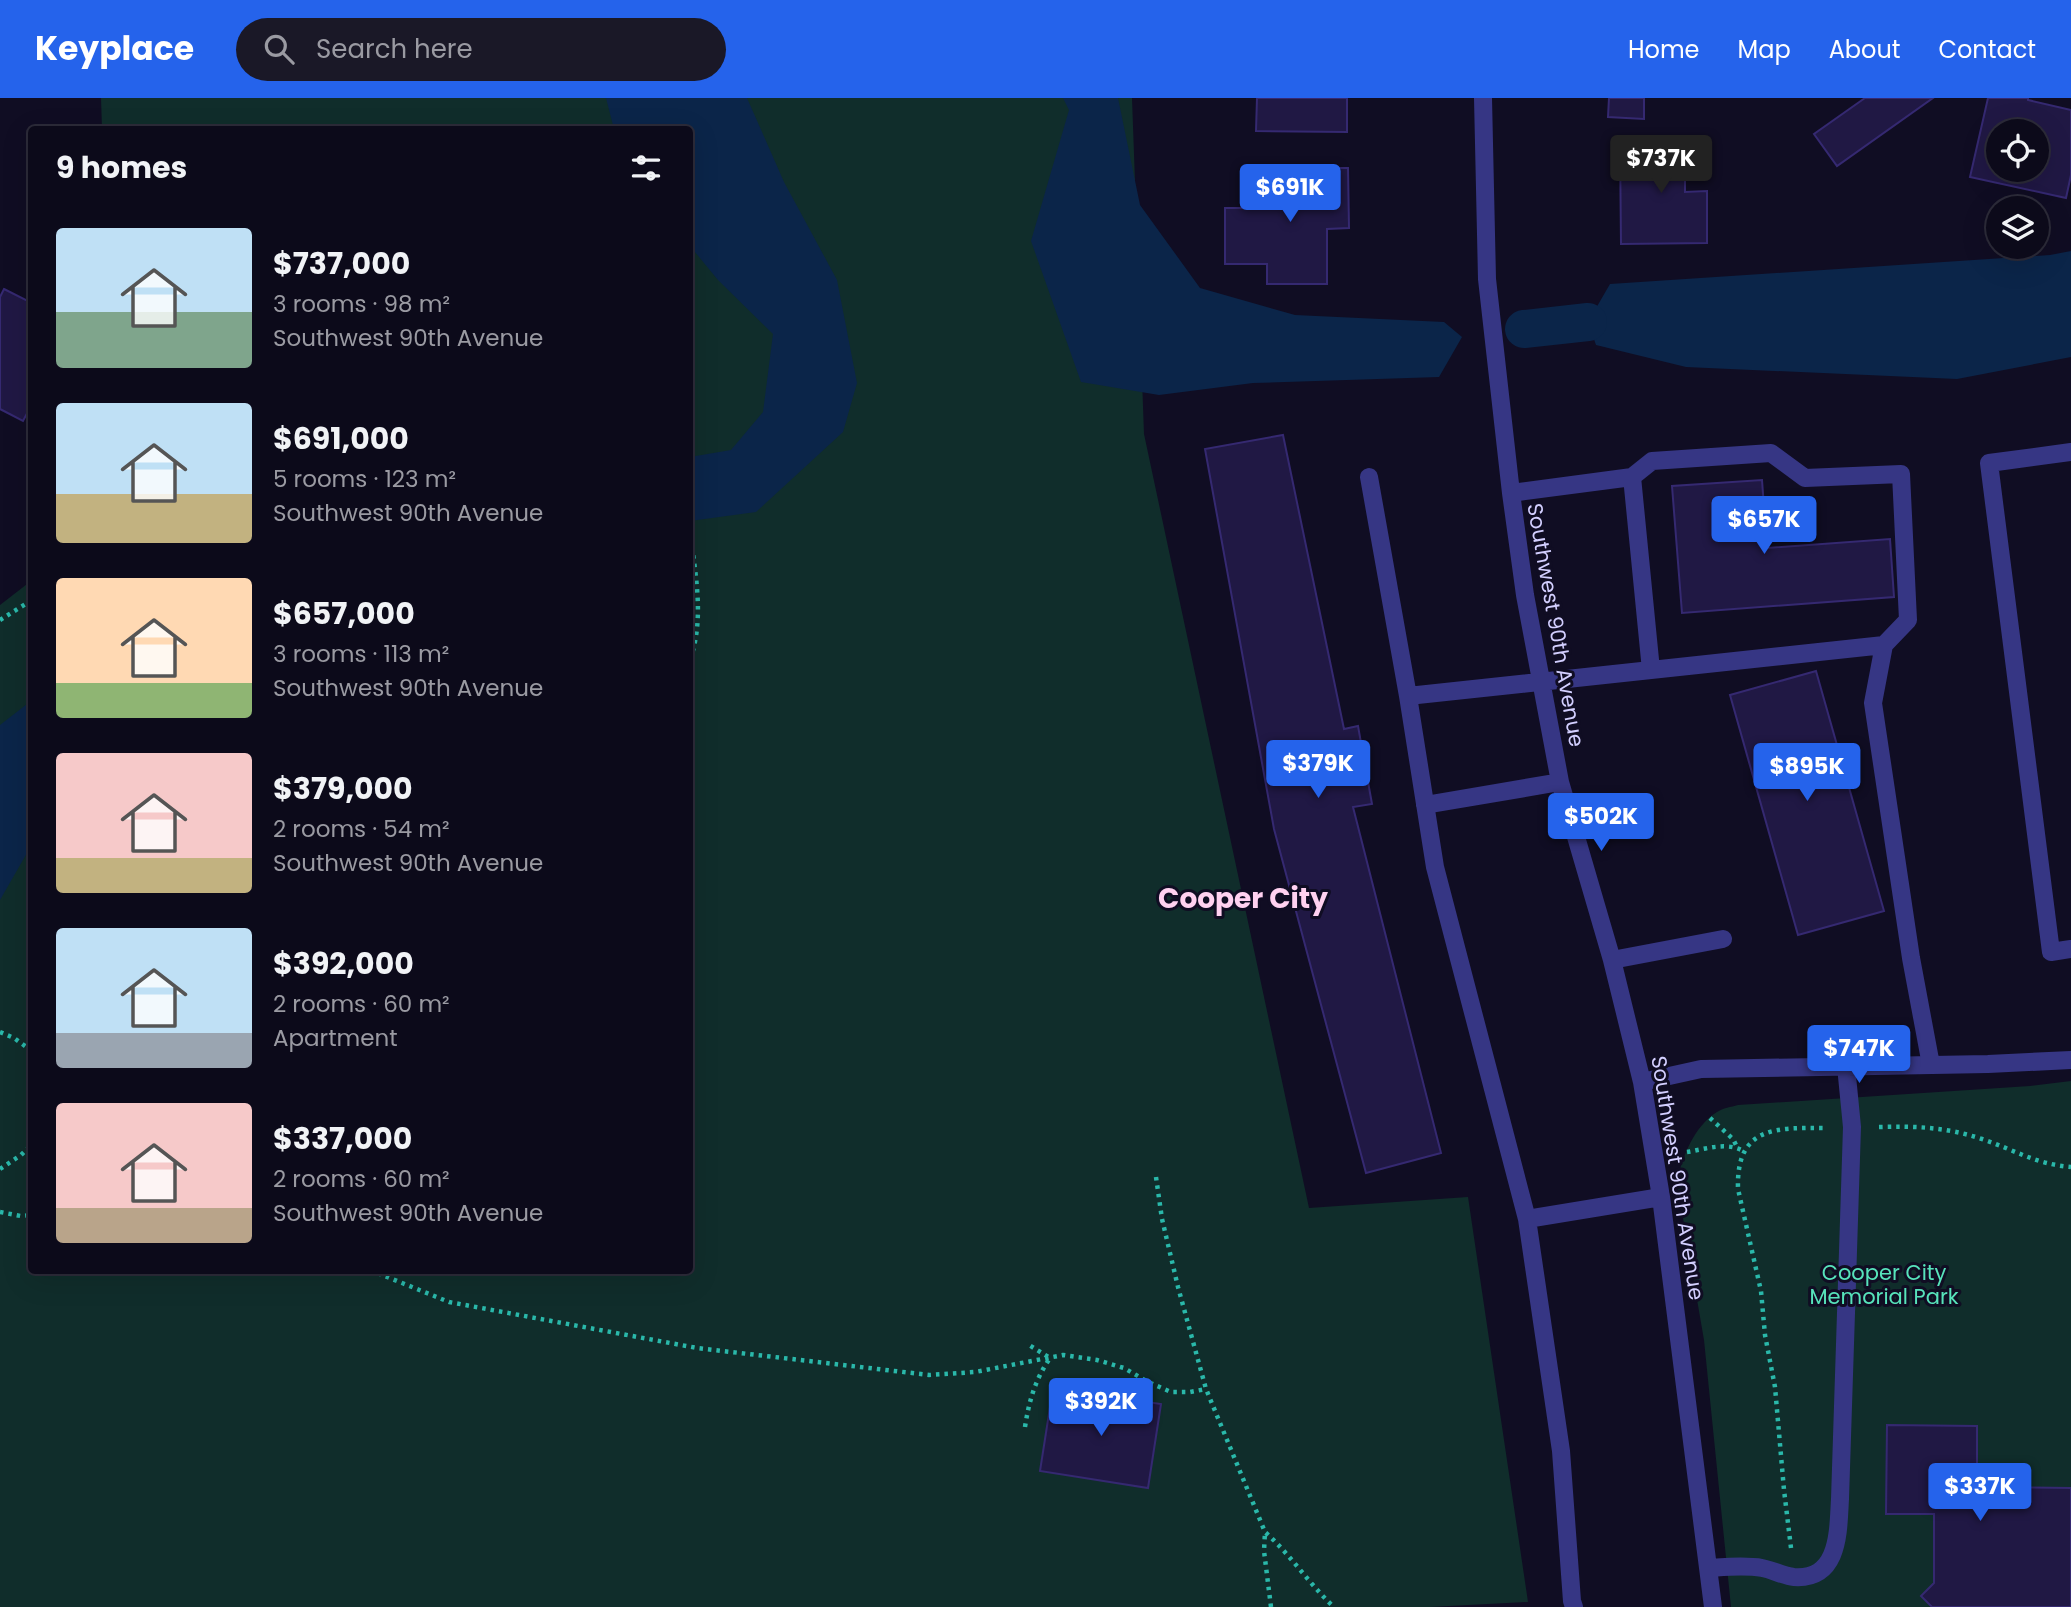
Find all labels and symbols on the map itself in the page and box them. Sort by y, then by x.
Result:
pin: $737K [1612,136,1710,195]
pin: $691K [1241,164,1339,224]
pin: $657K [1715,496,1813,556]
street label: Southwest 90th Avenue [1520,501,1592,749]
pin: $379K [1269,740,1367,800]
pin: $895K [1758,744,1856,803]
pin: $502K [1552,794,1650,853]
district label: Cooper City [1158,879,1328,918]
pin: $747K [1810,1026,1908,1085]
street label: Southwest 90th Avenue [1644,1054,1712,1302]
park label: Cooper City Memorial Park [1809,1258,1959,1311]
pin: $392K [1052,1378,1150,1438]
pin: $337K [1931,1464,2029,1523]

